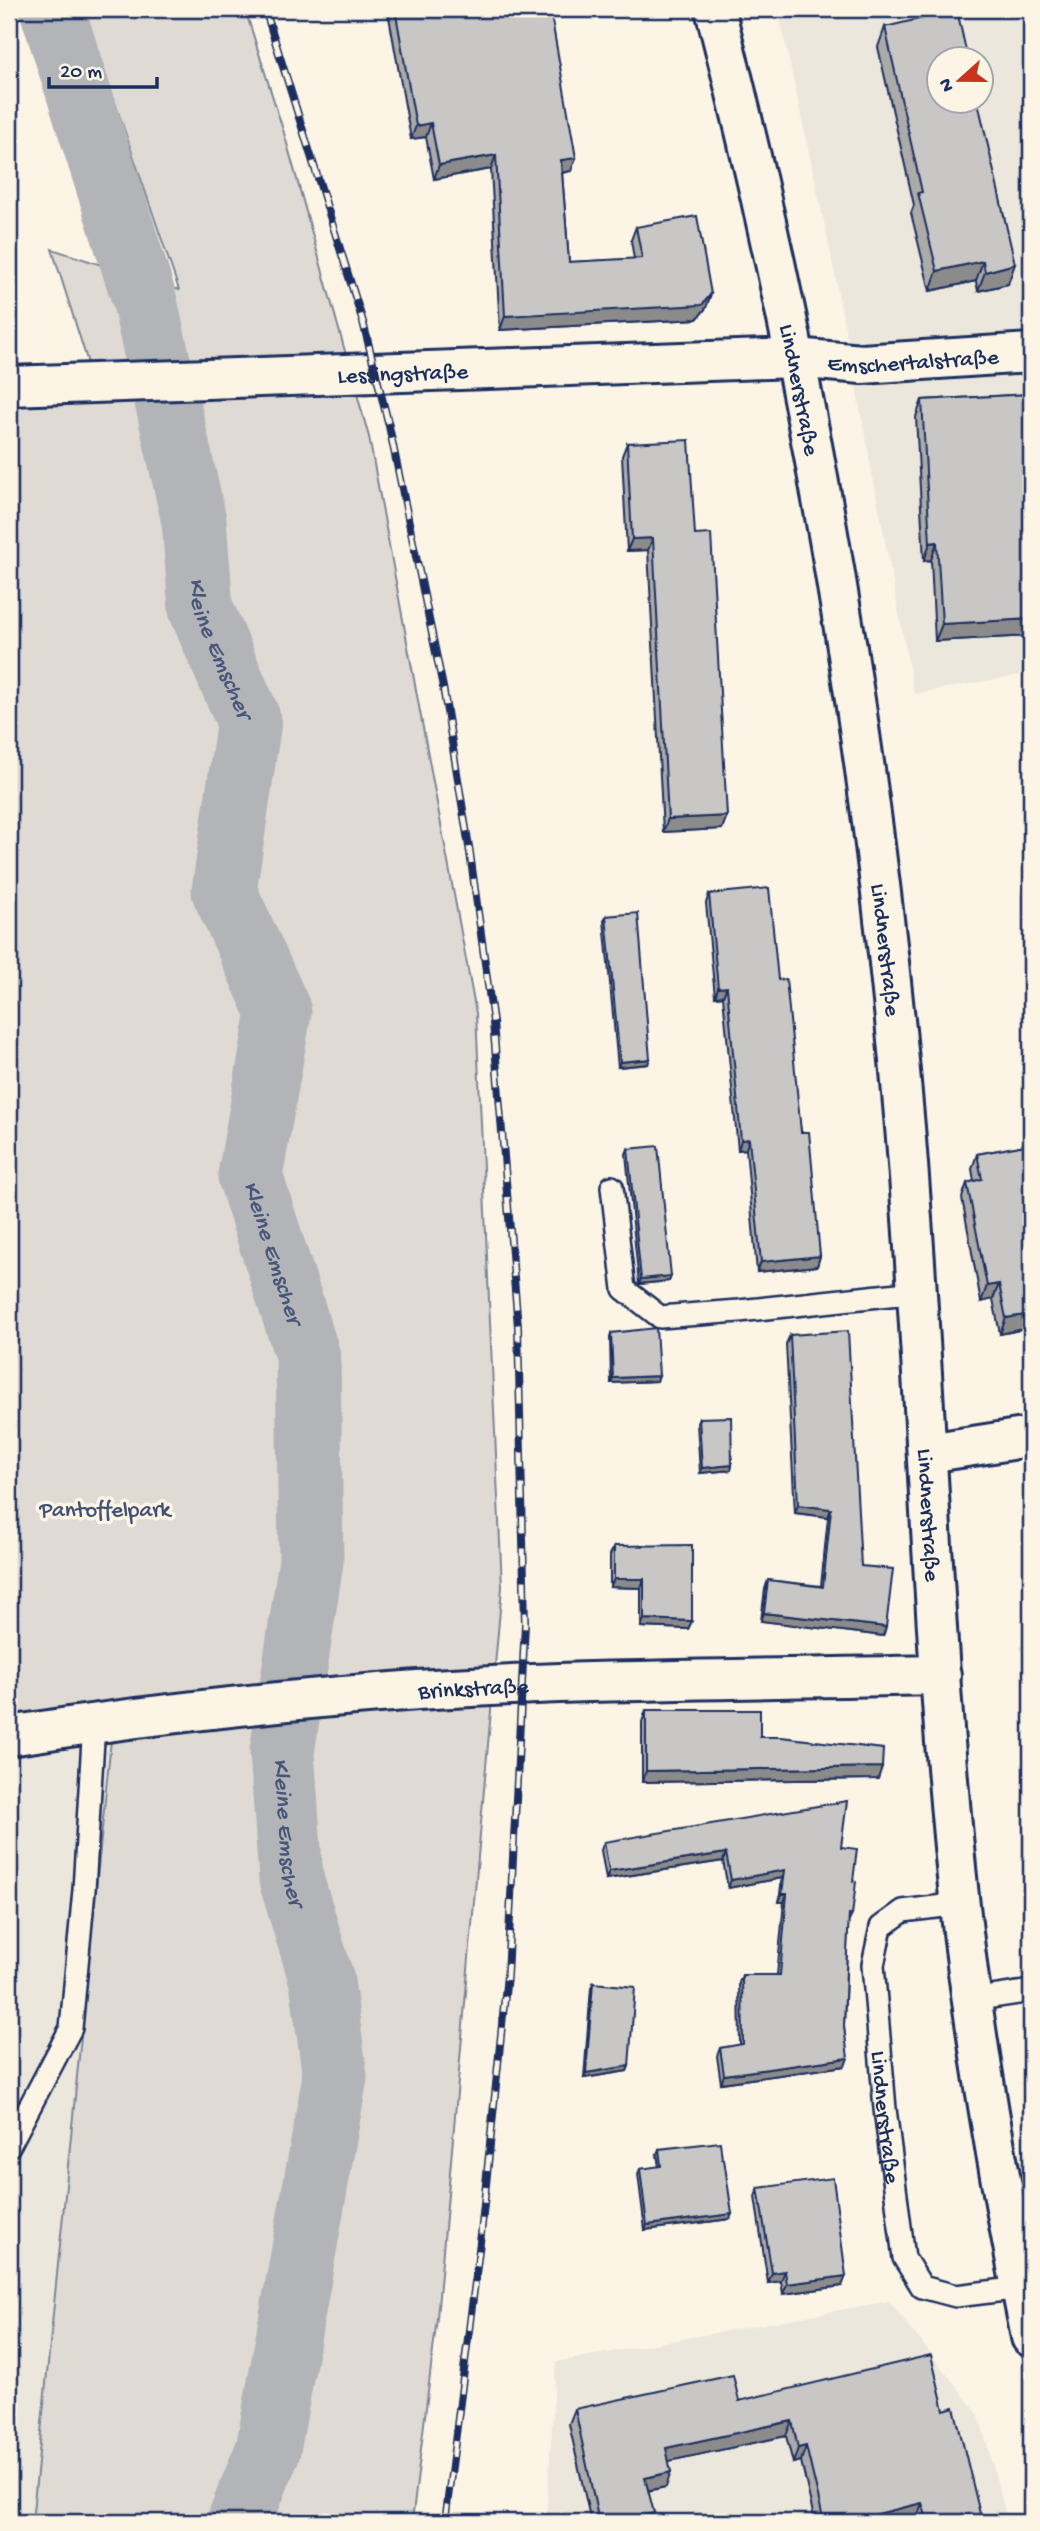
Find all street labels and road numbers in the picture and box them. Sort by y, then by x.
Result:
street label: Lindnerstraße [771,322,824,459]
street label: Emschertalstraße [826,345,1001,381]
street label: Lessingstraße [337,360,470,391]
street label: Lindnerstraße [863,882,905,1019]
street label: Lindnerstraße [909,1448,944,1584]
street label: Brinkstraße [416,1674,530,1707]
street label: Lindnerstraße [863,2050,905,2186]

